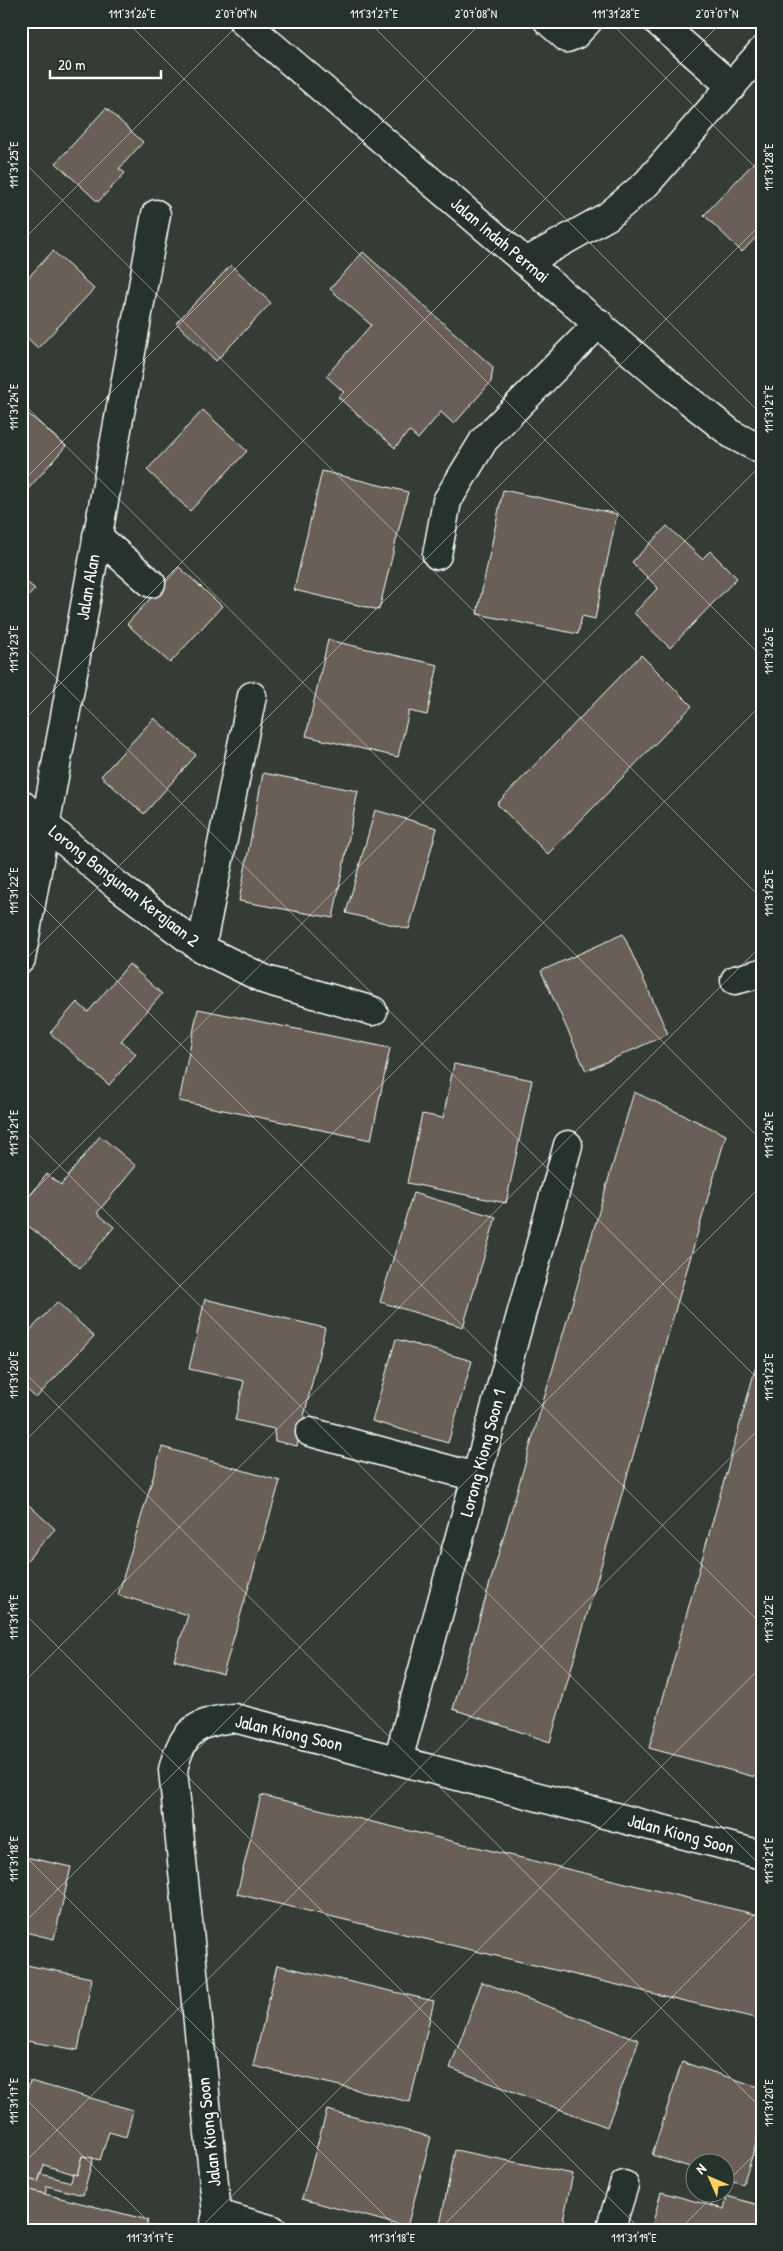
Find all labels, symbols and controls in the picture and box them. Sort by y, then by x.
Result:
text: 111°31'26"E [109,5,156,22]
text: 2°07'09"N [215,5,257,22]
text: 111°31'27"E [350,5,399,22]
text: 2°07'08"N [455,5,497,22]
text: 111°31'28"E [592,5,640,22]
text: 2°07'07"N [695,5,739,22]
scale bar [50,48,161,80]
text: 20 m [58,54,85,75]
text: 111°31'25"E [5,141,22,189]
text: 111°31'28"E [760,143,777,191]
street label: Jalan Indah Permai [446,191,555,288]
text: 111°31'24"E [5,383,22,430]
text: 111°31'27"E [760,384,777,433]
street label: Jalan Alan [69,552,106,622]
text: 111°31'23"E [5,625,22,673]
text: 111°31'26"E [760,627,777,674]
street label: Lorong Bangunan Kerajaan 2 [44,819,205,953]
text: 111°31'22"E [5,866,22,915]
text: 111°31'25"E [760,869,777,917]
text: 111°31'21"E [5,1109,22,1156]
text: 111°31'24"E [760,1111,777,1158]
text: 111°31'20"E [5,1351,22,1399]
text: 111°31'23"E [760,1353,777,1401]
street label: Lorong Kiong Soon 1 [453,1386,512,1519]
text: 111°31'19"E [5,1594,22,1640]
text: 111°31'22"E [760,1594,777,1643]
street label: Jalan Kiong Soon [233,1708,345,1757]
street label: Jalan Kiong Soon [625,1807,737,1860]
text: 111°31'18"E [5,1835,22,1882]
text: 111°31'21"E [760,1837,777,1884]
street label: Jalan Kiong Soon [190,2076,227,2188]
text: 111°31'17"E [5,2077,22,2124]
text: 111°31'20"E [760,2079,777,2127]
north arrow [686,2154,736,2204]
text: N [691,2159,710,2178]
text: 111°31'17"E [127,2229,174,2246]
text: 111°31'18"E [369,2229,416,2246]
text: 111°31'19"E [611,2229,657,2246]

